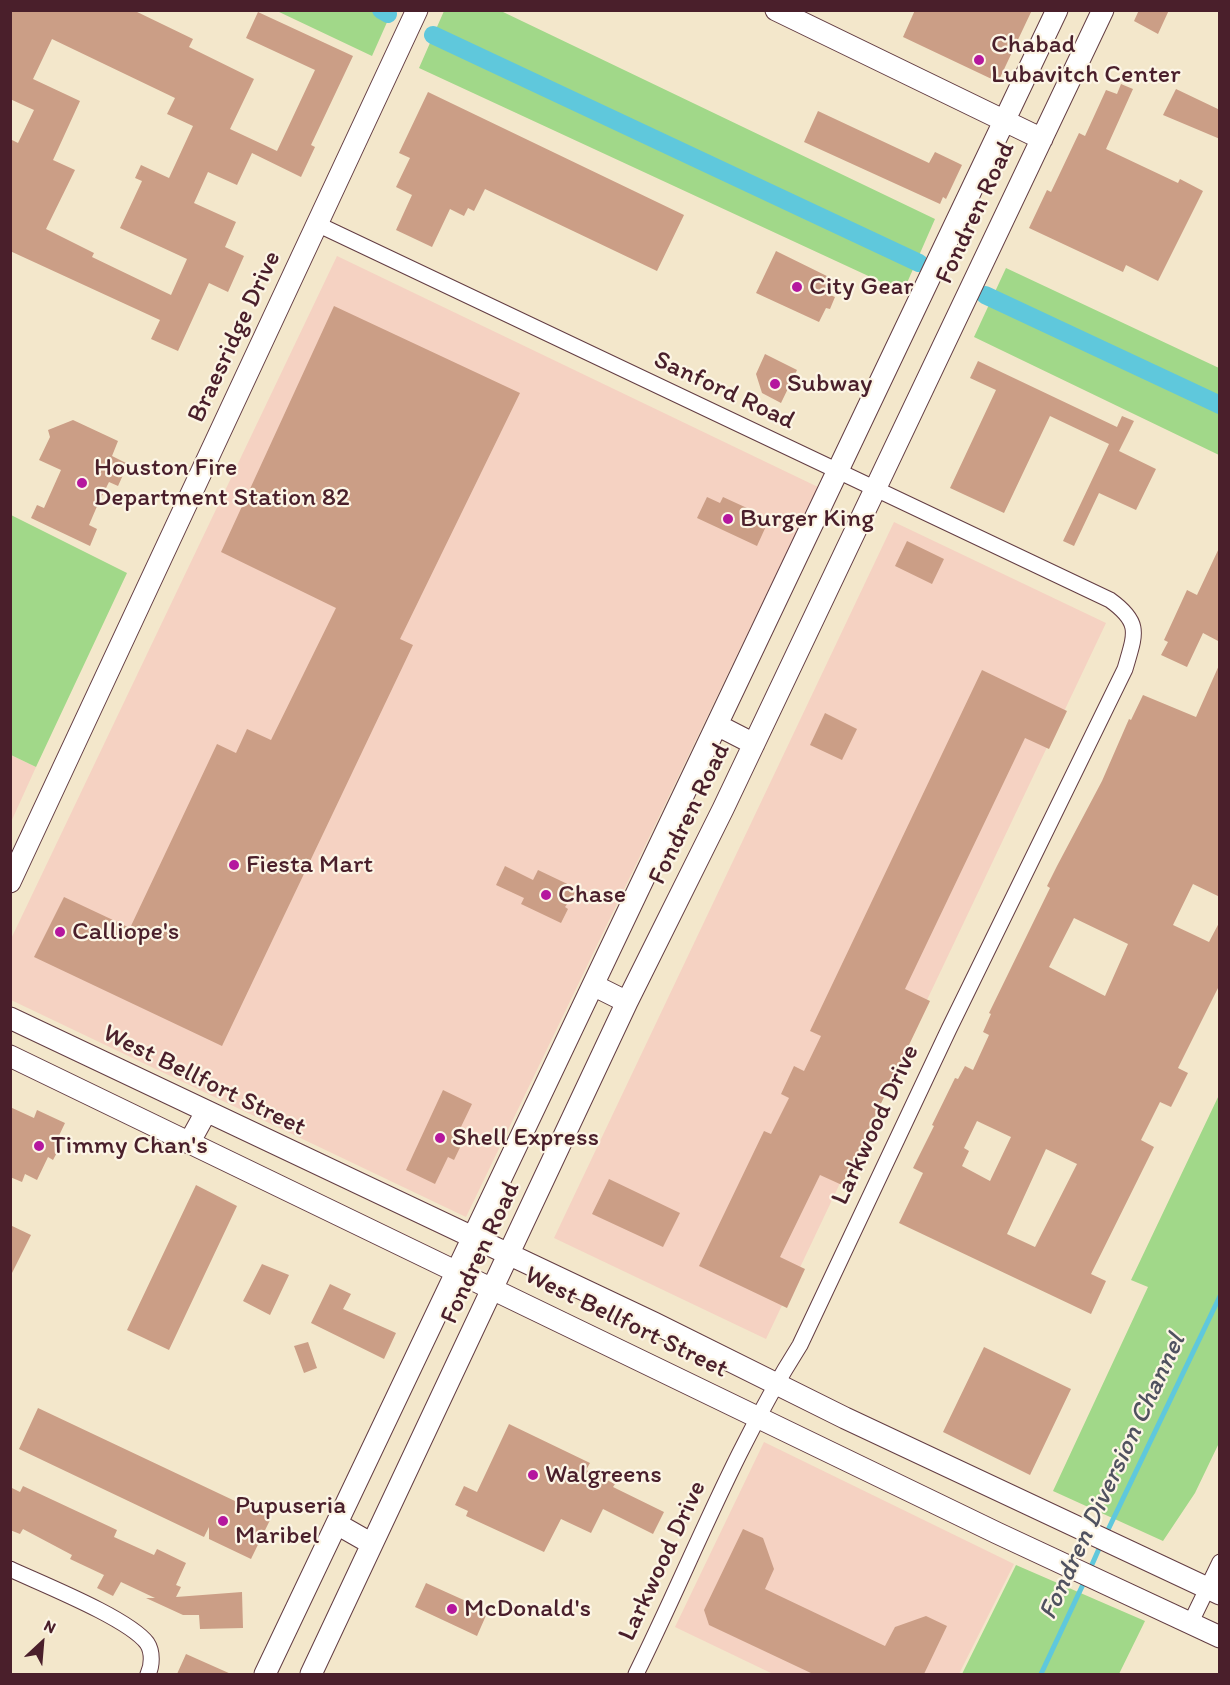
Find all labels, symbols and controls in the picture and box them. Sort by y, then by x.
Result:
place label: Chabad Lubavitch Center [991,29,1181,90]
marker: Chabad Lubavitch Center [972,53,986,67]
street label: Fondren Road [929,137,1023,289]
street label: Braesridge Drive [182,246,288,428]
place label: City Gear [809,271,914,303]
marker: City Gear [790,280,804,294]
street label: Sanford Road [648,345,800,437]
place label: Subway [787,368,872,400]
marker: Subway [768,377,782,391]
place label: Houston Fire Department Station 82 [94,452,350,514]
marker: Houston Fire Department Station 82 [75,476,89,490]
place label: Burger King [740,503,874,535]
marker: Burger King [721,512,735,526]
street label: Fondren Road [642,738,738,890]
place label: Fiesta Mart [246,849,373,881]
marker: Fiesta Mart [227,858,241,872]
place label: Chase [558,879,626,911]
marker: Chase [539,888,553,902]
place label: Calliope's [72,916,179,948]
marker: Calliope's [53,925,67,939]
street label: West Bellfort Street [97,1018,311,1144]
street label: Larkwood Drive [825,1040,927,1210]
place label: Shell Express [452,1122,599,1154]
place label: Timmy Chan's [51,1130,208,1162]
marker: Shell Express [433,1131,447,1145]
marker: Timmy Chan's [32,1139,46,1153]
street label: Fondren Road [434,1177,528,1329]
street label: West Bellfort Street [519,1260,733,1386]
water label: Fondren Diversion Channel [1032,1329,1194,1625]
place label: Walgreens [545,1459,662,1491]
marker: Walgreens [526,1468,540,1482]
street label: Larkwood Drive [612,1476,714,1646]
place label: Pupuseria Maribel [235,1490,346,1552]
marker: Pupuseria Maribel [216,1514,230,1528]
place label: McDonald's [464,1593,591,1625]
marker: McDonald's [445,1602,459,1616]
north arrow [12,1613,72,1673]
text: N [41,1615,59,1637]

